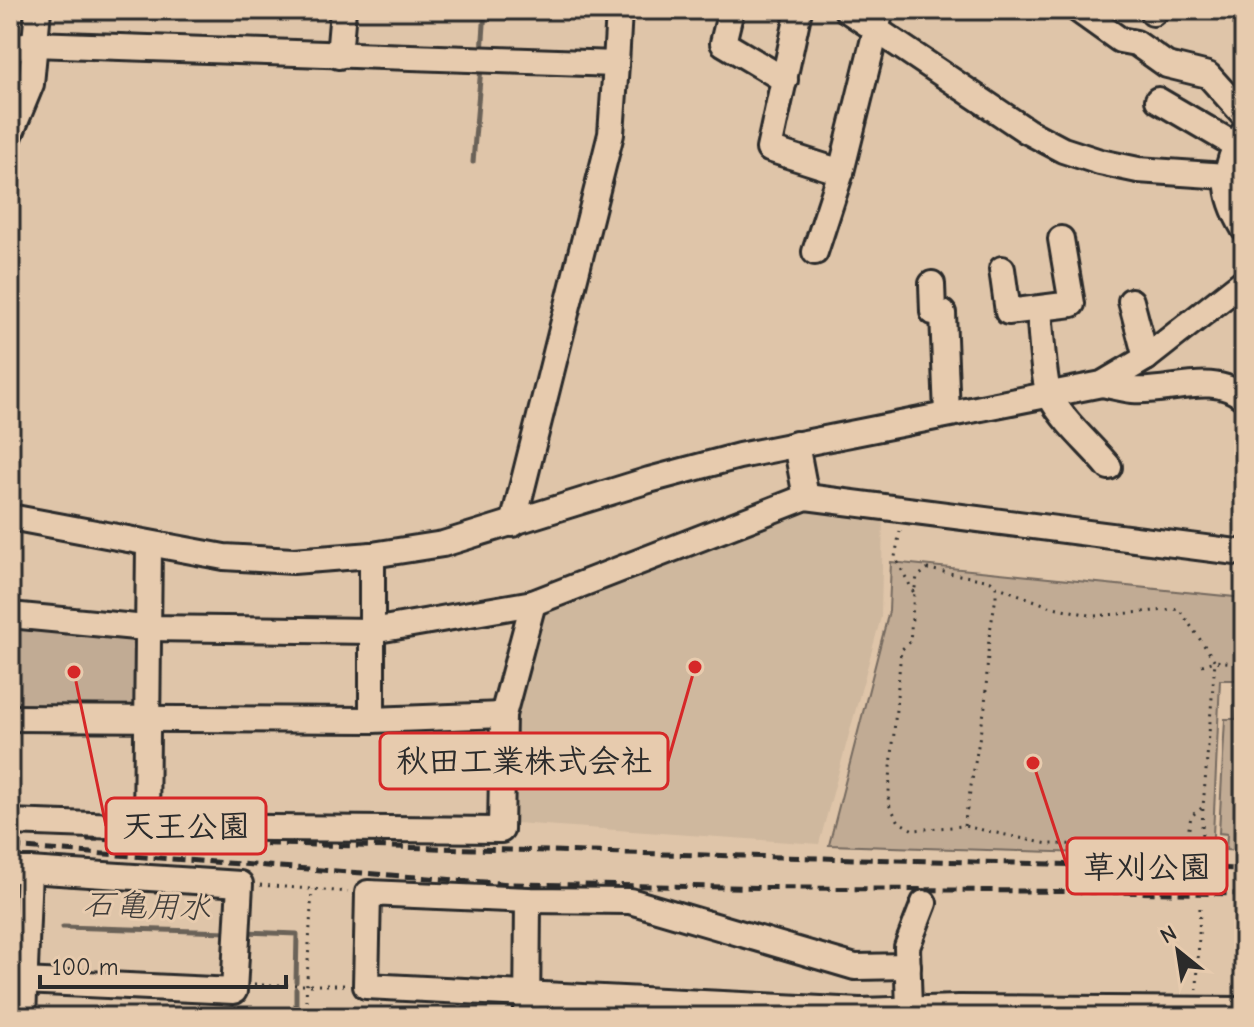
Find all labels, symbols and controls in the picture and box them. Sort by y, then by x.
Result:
callout: 秋田工業株式会社 [380,733,668,789]
text: 秋田工業株式会社 [396,743,652,780]
callout: 天王公園 [106,798,266,854]
text: 天王公園 [122,808,250,845]
callout: 草刈公園 [1067,838,1227,894]
text: 草刈公園 [1083,849,1211,886]
water label: 石亀用水 [82,885,212,927]
north arrow [1138,911,1218,991]
text: N [1156,920,1181,949]
scale bar [40,939,286,989]
text: 100 m [52,953,119,981]

